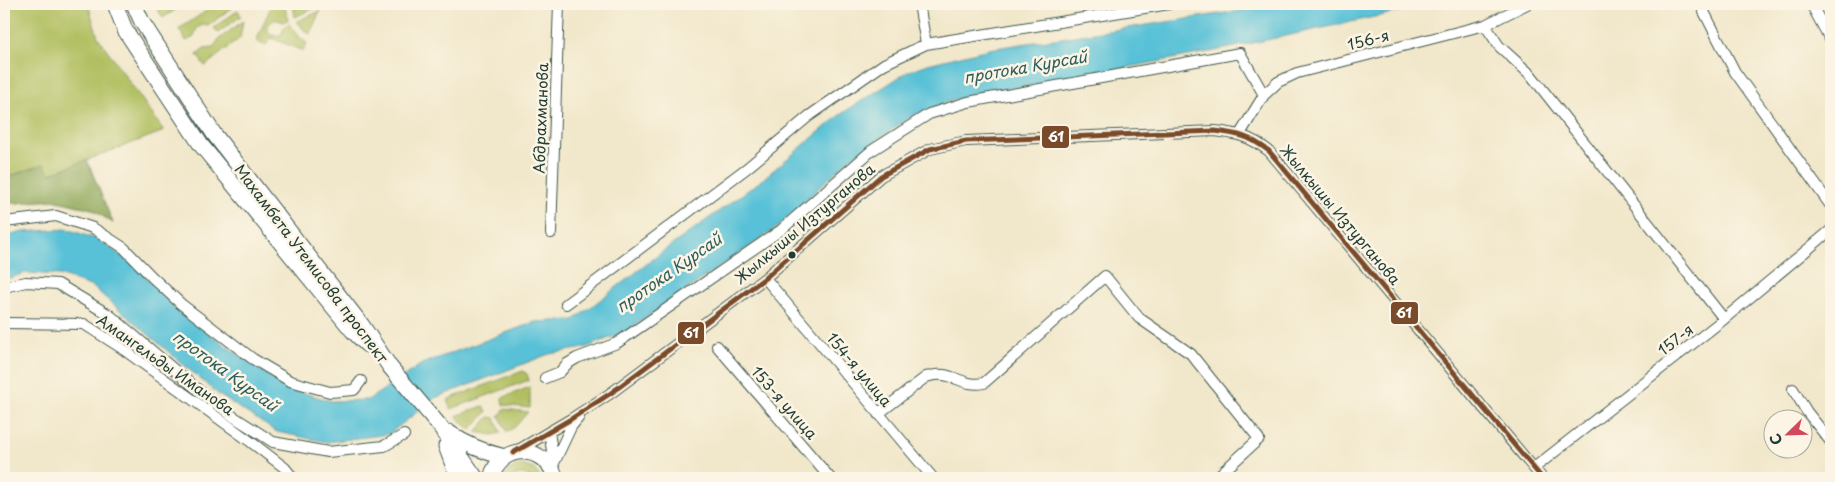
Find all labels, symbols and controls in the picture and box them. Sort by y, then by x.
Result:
street label: 156-я [1345,23,1391,55]
water label: протока Курсай [962,43,1091,89]
street label: Абдрахманова [527,62,553,174]
line badge: 61 [1041,125,1070,149]
text: 61 [1048,126,1064,147]
street label: Жылкышы Изтурганова [1275,139,1407,290]
street label: Жылкышы Изтурганова [729,157,880,289]
street label: Махамбета Утемисова проспект [229,159,395,368]
water label: протока Курсай [610,225,728,318]
unlabelled marker [787,250,797,260]
line badge: 61 [1390,301,1419,325]
text: 61 [1396,302,1412,323]
street label: Амангельды Иманова [92,308,240,421]
street label: 157-я [1652,318,1698,360]
line badge: 61 [677,321,705,345]
text: 61 [683,322,699,343]
water label: протока Курсай [169,324,286,418]
street label: 154-я улица [822,327,898,412]
street label: 153-я улица [746,360,824,444]
north arrow [1762,410,1812,460]
text: С [1764,430,1787,448]

